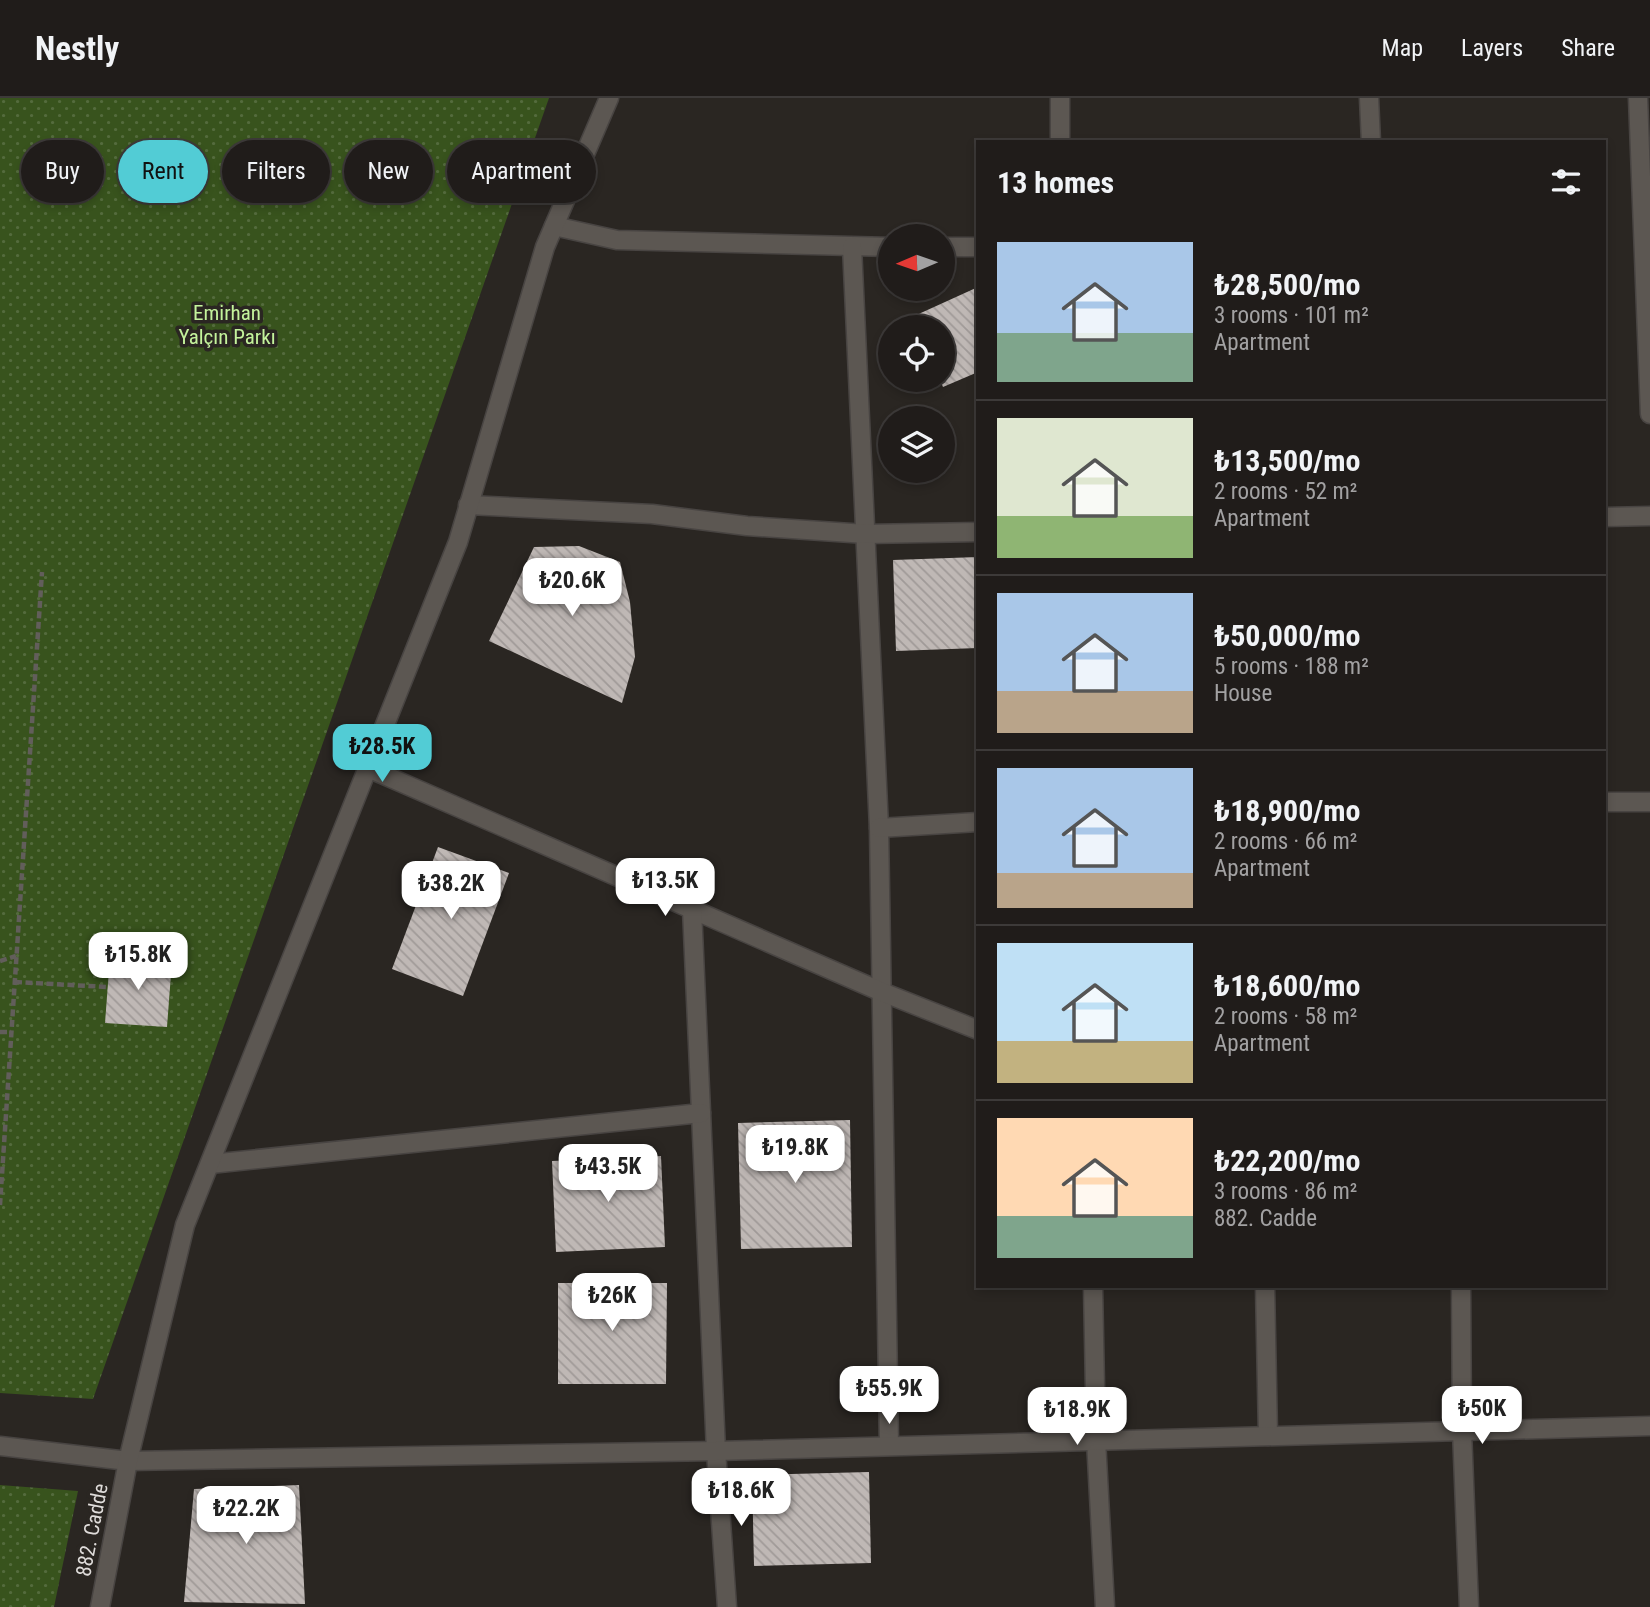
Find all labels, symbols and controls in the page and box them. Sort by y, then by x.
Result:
text: Nestly [35,29,119,68]
text: Map [1382,34,1423,62]
text: Layers [1461,34,1523,62]
text: Share [1561,34,1615,62]
chip: Buy [21,140,104,203]
chip: Rent [118,140,208,203]
chip: Filters [222,140,330,203]
chip: New [344,140,433,203]
chip: Apartment [447,140,596,203]
icon: filters [1547,163,1585,201]
text: 13 homes [997,165,1114,200]
north arrow [878,224,956,301]
map controls [878,224,955,483]
text: ₺28,500/mo [1214,267,1360,302]
icon: home [1053,270,1137,354]
park label: Emirhan Yalçın Parkı [178,301,276,349]
text: 3 rooms · 101 m² [1214,302,1369,329]
button: locate [878,315,955,392]
text: Apartment [1214,329,1310,356]
button: layers [878,406,955,483]
text: ₺13,500/mo [1214,443,1360,478]
icon: home [1053,446,1137,530]
text: 2 rooms · 52 m² [1214,478,1357,505]
text: Apartment [1214,505,1310,532]
pin: ₺20.6K [515,559,629,618]
text: ₺20.6K [539,567,605,594]
text: ₺50,000/mo [1214,618,1360,653]
icon: home [1053,621,1137,705]
text: 5 rooms · 188 m² [1214,653,1369,680]
text: House [1214,680,1272,707]
pin: ₺28.5K [325,724,439,784]
text: ₺28.5K [349,733,415,760]
text: ₺18,900/mo [1214,793,1360,828]
icon: home [1053,796,1137,880]
text: 2 rooms · 66 m² [1214,828,1357,855]
text: Apartment [1214,855,1310,882]
pin: ₺13.5K [608,858,722,918]
pin: ₺38.2K [394,862,508,921]
text: ₺13.5K [632,867,698,894]
text: ₺38.2K [418,870,484,897]
pin: ₺15.8K [81,932,195,992]
text: ₺15.8K [105,941,171,968]
text: ₺18,600/mo [1214,968,1360,1003]
icon: home [1053,971,1137,1055]
text: 2 rooms · 58 m² [1214,1003,1357,1030]
text: Apartment [1214,1030,1310,1057]
pin: ₺19.8K [738,1126,852,1185]
text: ₺19.8K [762,1134,828,1161]
text: ₺22,200/mo [1214,1143,1360,1178]
pin: ₺43.5K [551,1144,665,1204]
icon: home [1053,1146,1137,1230]
text: ₺43.5K [575,1153,641,1180]
text: 3 rooms · 86 m² [1214,1178,1357,1205]
text: 882. Cadde [1214,1205,1317,1232]
pin: ₺26K [571,1274,653,1333]
text: ₺26K [588,1282,636,1309]
pin: ₺55.9K [832,1366,946,1426]
text: ₺55.9K [856,1375,922,1402]
pin: ₺50K [1441,1386,1523,1446]
pin: ₺18.9K [1020,1388,1134,1447]
text: ₺50K [1458,1395,1506,1422]
text: ₺18.9K [1044,1396,1110,1423]
pin: ₺18.6K [684,1468,798,1528]
text: ₺18.6K [708,1477,774,1504]
street label: 882. Cadde [71,1481,113,1578]
pin: ₺22.2K [189,1486,303,1546]
text: ₺22.2K [213,1495,279,1522]

